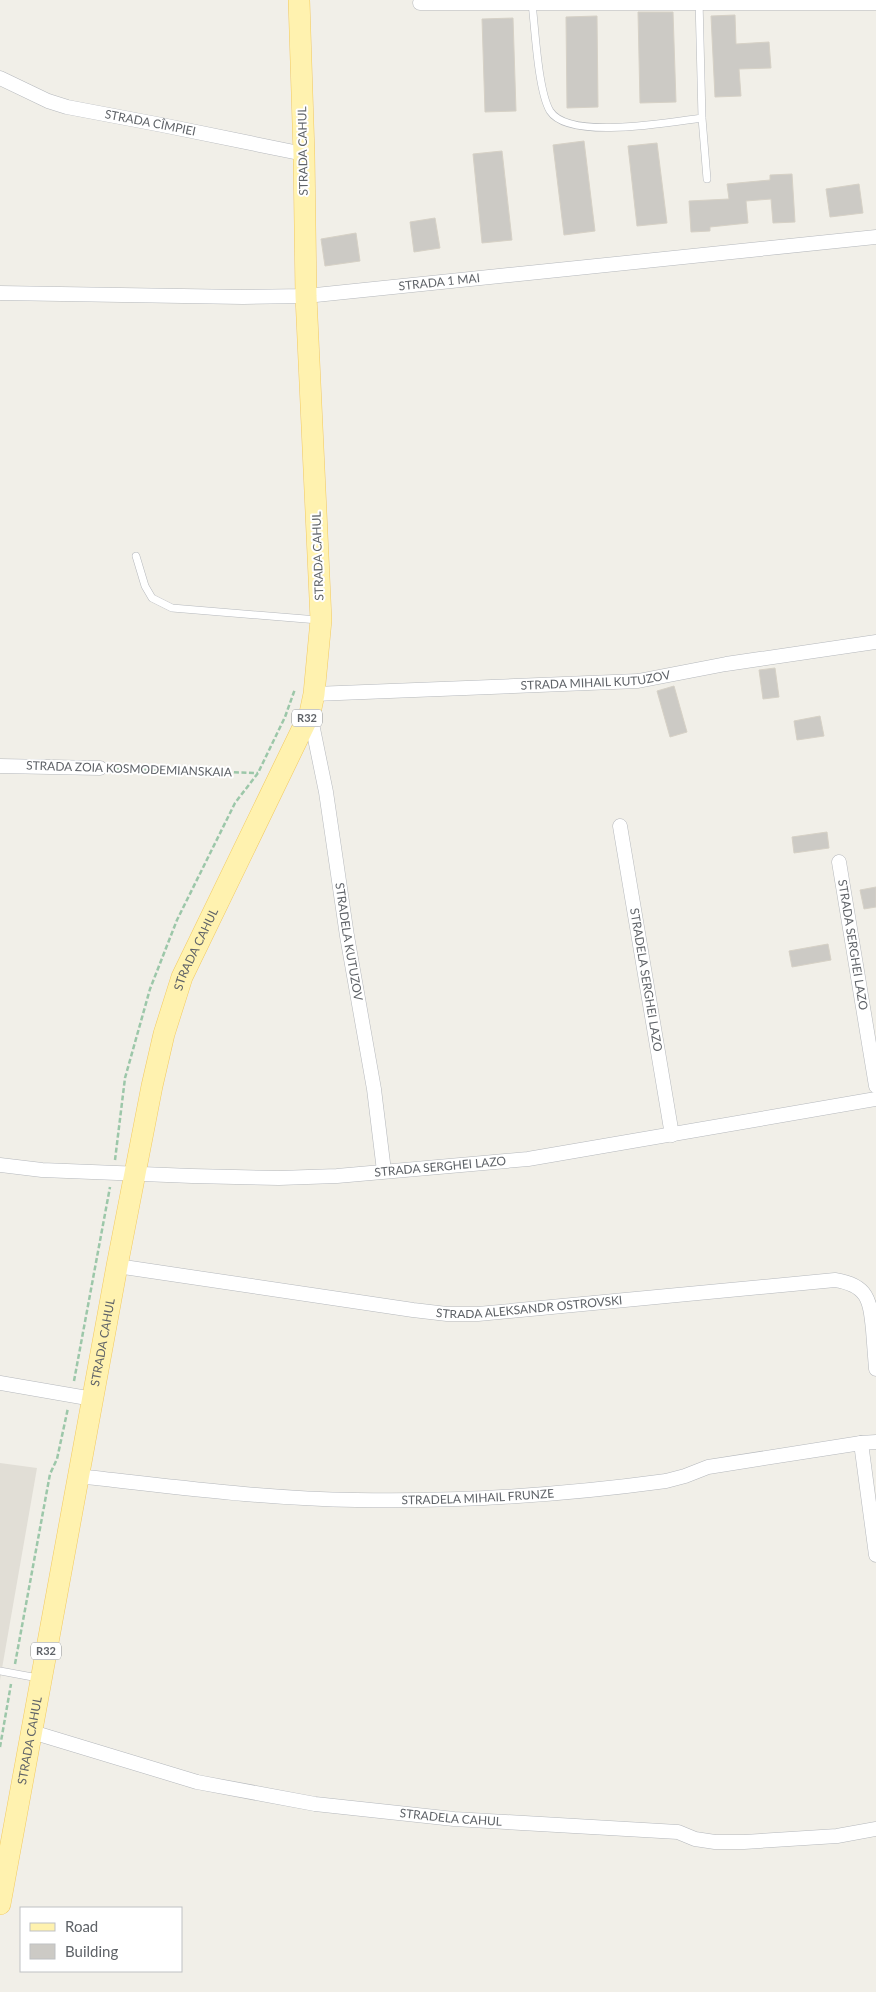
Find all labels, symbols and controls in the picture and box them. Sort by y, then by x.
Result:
street label: STRADA CÎMPIEI [104,106,197,139]
street label: STRADA CAHUL [294,106,311,196]
street label: STRADA 1 MAI [398,270,481,293]
street label: STRADA CAHUL [308,511,327,601]
street label: STRADA MIHAIL KUTUZOV [520,667,672,693]
road number: R32 [292,710,322,726]
street label: STRADA ZOIA KOSMODEMIANSKAIA [26,757,233,780]
street label: STRADA SERGHEI LAZO [835,878,871,1012]
street label: STRADELA KUTUZOV [332,881,366,1003]
street label: STRADA CAHUL [170,906,221,992]
street label: STRADELA SERGHEI LAZO [627,907,666,1053]
street label: STRADA SERGHEI LAZO [374,1153,507,1180]
street label: STRADA ALEKSANDR OSTROVSKI [435,1292,623,1321]
street label: STRADA CAHUL [87,1297,118,1388]
street label: STRADELA MIHAIL FRUNZE [401,1485,555,1507]
road number: R32 [31,1642,61,1660]
street label: STRADA CAHUL [14,1695,45,1786]
street label: STRADELA CAHUL [399,1805,502,1829]
legend [20,1907,182,1972]
text: Road [65,1917,98,1935]
text: Building [65,1942,118,1960]

